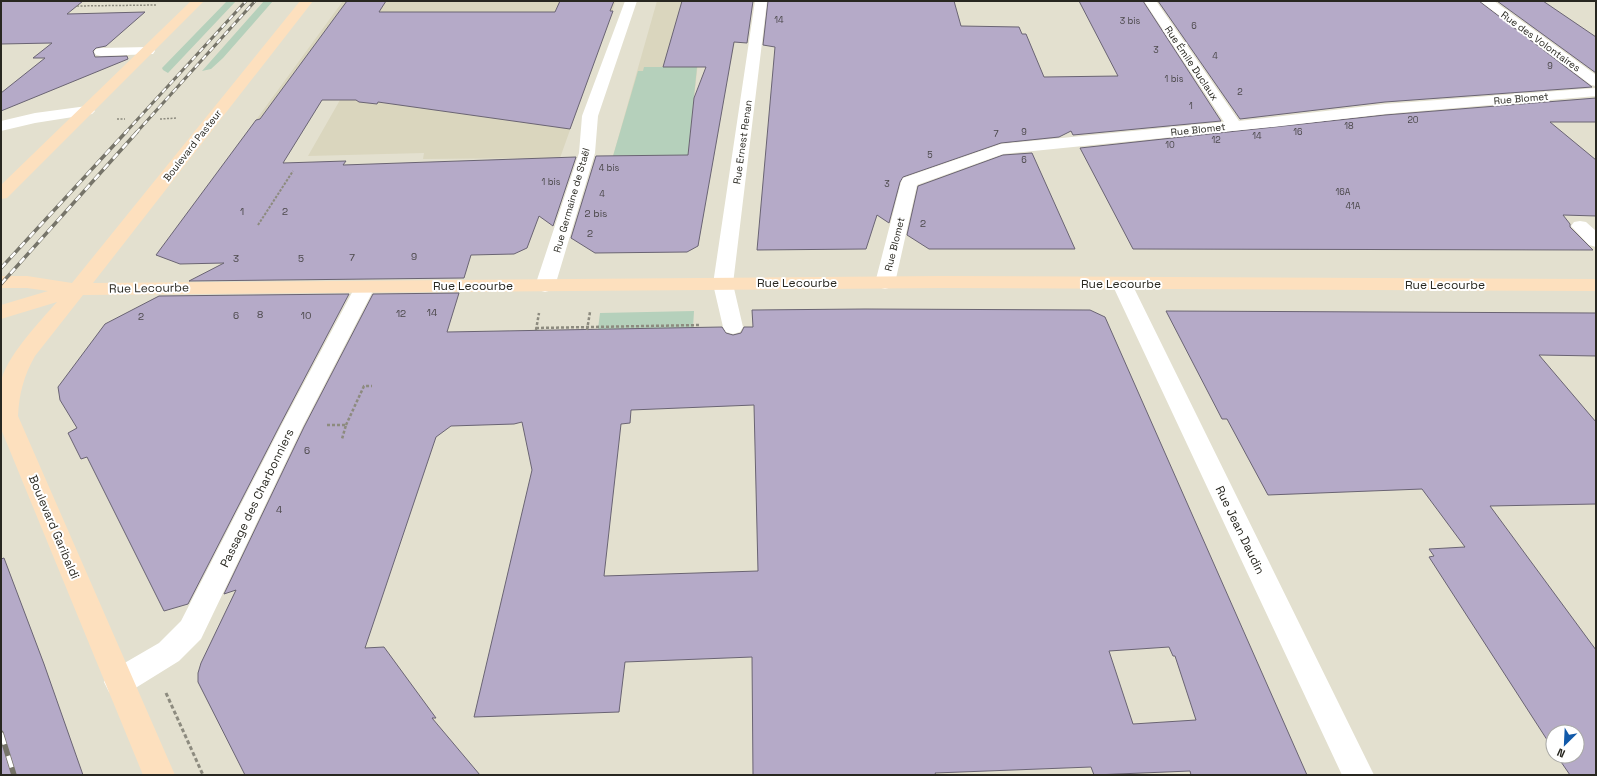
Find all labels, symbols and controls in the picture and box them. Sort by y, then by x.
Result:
street label: Rue des Volontaires [1498,8,1583,75]
house number: 14 [774,14,784,26]
house number: 3 bis [1120,15,1141,27]
house number: 6 [1191,20,1197,32]
street label: Rue Émile Duclaux [1162,23,1221,103]
house number: 3 [1153,44,1159,56]
house number: 4 [1212,50,1218,62]
house number: 9 [1547,60,1553,72]
house number: 1 bis [1165,73,1184,85]
house number: 2 [1237,86,1243,98]
street label: Rue Blomet [1493,90,1549,107]
street label: Rue Ernest Renan [730,99,755,185]
house number: 1 [1189,100,1193,112]
street label: Boulevard Pasteur [160,107,225,184]
house number: 20 [1407,114,1419,126]
street label: Rue Blomet [1170,120,1227,139]
house number: 18 [1344,120,1354,132]
house number: 9 [1021,126,1027,138]
house number: 16 [1293,126,1303,138]
house number: 7 [993,128,999,140]
house number: 14 [1252,130,1262,142]
house number: 12 [1211,134,1221,146]
house number: 10 [1165,139,1175,151]
street label: Rue Germaine de Staël [550,146,593,254]
house number: 5 [927,149,933,161]
house number: 6 [1021,154,1027,166]
house number: 4 bis [599,162,620,174]
house number: 1 bis [542,176,561,188]
house number: 3 [884,178,890,190]
house number: 16A [1336,186,1351,198]
house number: 4 [599,188,605,200]
house number: 41A [1346,200,1361,212]
house number: 1 [240,205,244,218]
house number: 2 [282,205,288,218]
house number: 2 bis [585,207,607,220]
street label: Rue Blomet [882,215,908,272]
house number: 2 [920,217,926,230]
house number: 2 [587,227,593,240]
house number: 9 [411,250,417,263]
house number: 7 [349,251,355,264]
house number: 3 [233,252,239,265]
house number: 5 [298,252,304,265]
street label: Rue Lecourbe [757,275,837,291]
street label: Rue Lecourbe [1081,276,1161,292]
street label: Rue Lecourbe [1405,277,1485,293]
street label: Rue Lecourbe [433,278,513,294]
street label: Rue Lecourbe [109,279,189,297]
house number: 14 [427,306,437,319]
house number: 12 [396,307,406,320]
house number: 8 [257,308,263,321]
house number: 6 [233,309,239,322]
house number: 10 [301,309,311,322]
house number: 2 [138,310,144,323]
street label: Passage des Charbonniers [216,426,298,570]
house number: 6 [304,444,310,457]
street label: Boulevard Garibaldi [25,473,83,581]
street label: Rue Jean Daudin [1212,483,1268,577]
house number: 4 [276,503,282,516]
north arrow [1545,724,1585,764]
text: N [1555,745,1567,761]

